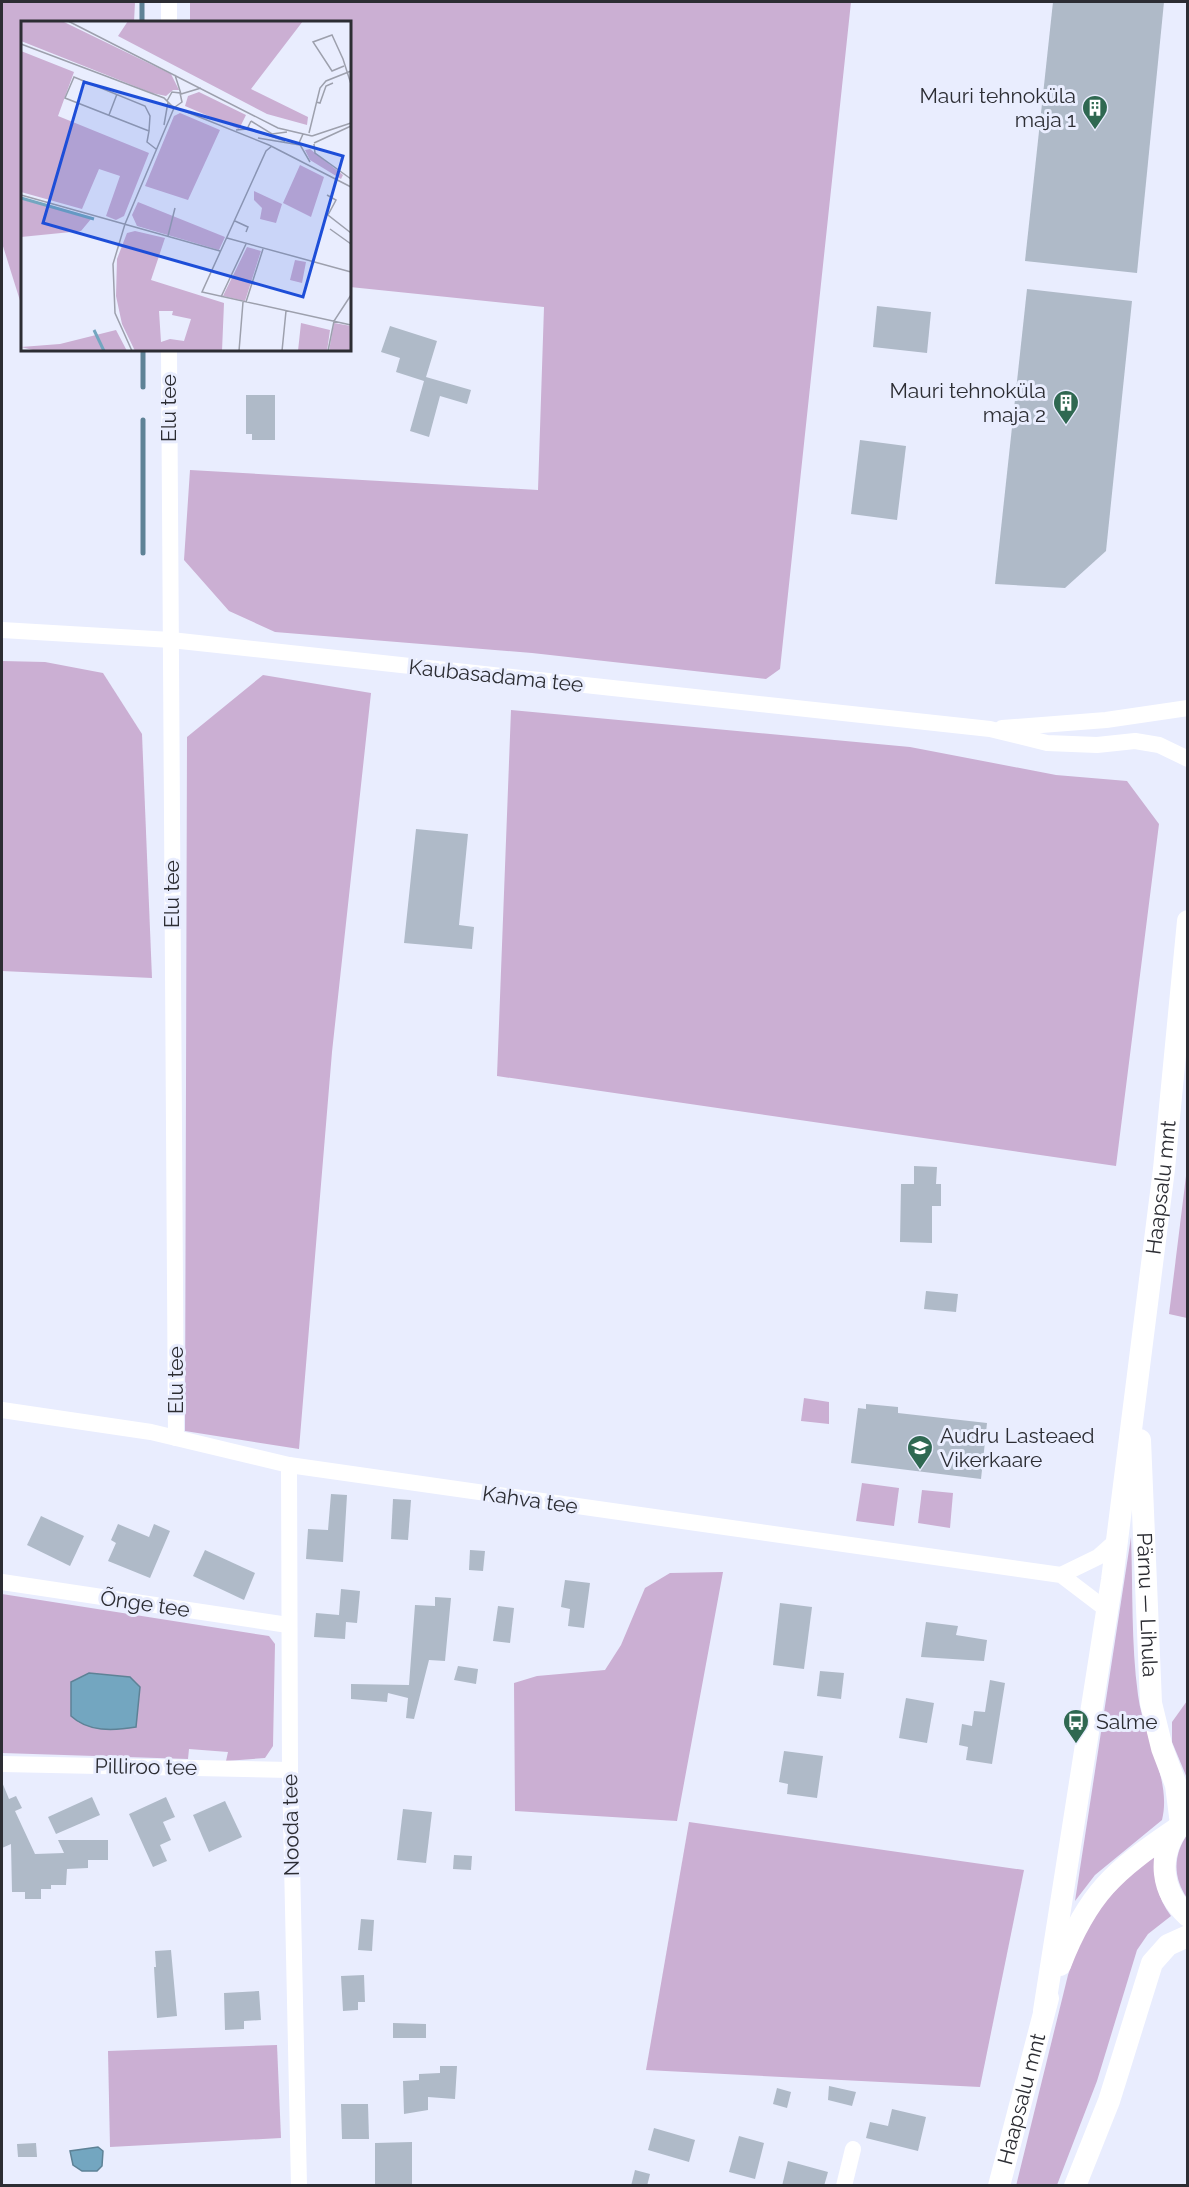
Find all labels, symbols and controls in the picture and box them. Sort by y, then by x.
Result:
inset map [21,21,351,351]
place label: Mauri tehnoküla maja 1 [920,83,1076,132]
building icon: Mauri tehnoküla maja 1 [1080,93,1110,131]
street label: Elu tee [156,374,181,442]
place label: Mauri tehnoküla maja 2 [890,378,1046,427]
building icon: Mauri tehnoküla maja 2 [1051,388,1081,426]
street label: Kaubasadama tee [407,654,585,697]
street label: Elu tee [159,860,184,928]
street label: Haapsalu mnt [1140,1119,1181,1256]
street label: Elu tee [163,1346,188,1414]
place label: Audru Lasteaed Vikerkaare [940,1423,1095,1472]
school or university icon: Audru Lasteaed Vikerkaare [905,1433,935,1471]
street label: Kahva tee [481,1480,579,1519]
street label: Pärnu — Lihula [1132,1532,1163,1678]
street label: Õnge tee [99,1585,191,1622]
bus stop icon: Salme [1061,1707,1091,1745]
place label: Salme [1096,1709,1158,1734]
street label: Pilliroo tee [95,1753,197,1780]
street label: Nooda tee [277,1774,304,1876]
street label: Haapsalu mnt [992,2030,1050,2167]

